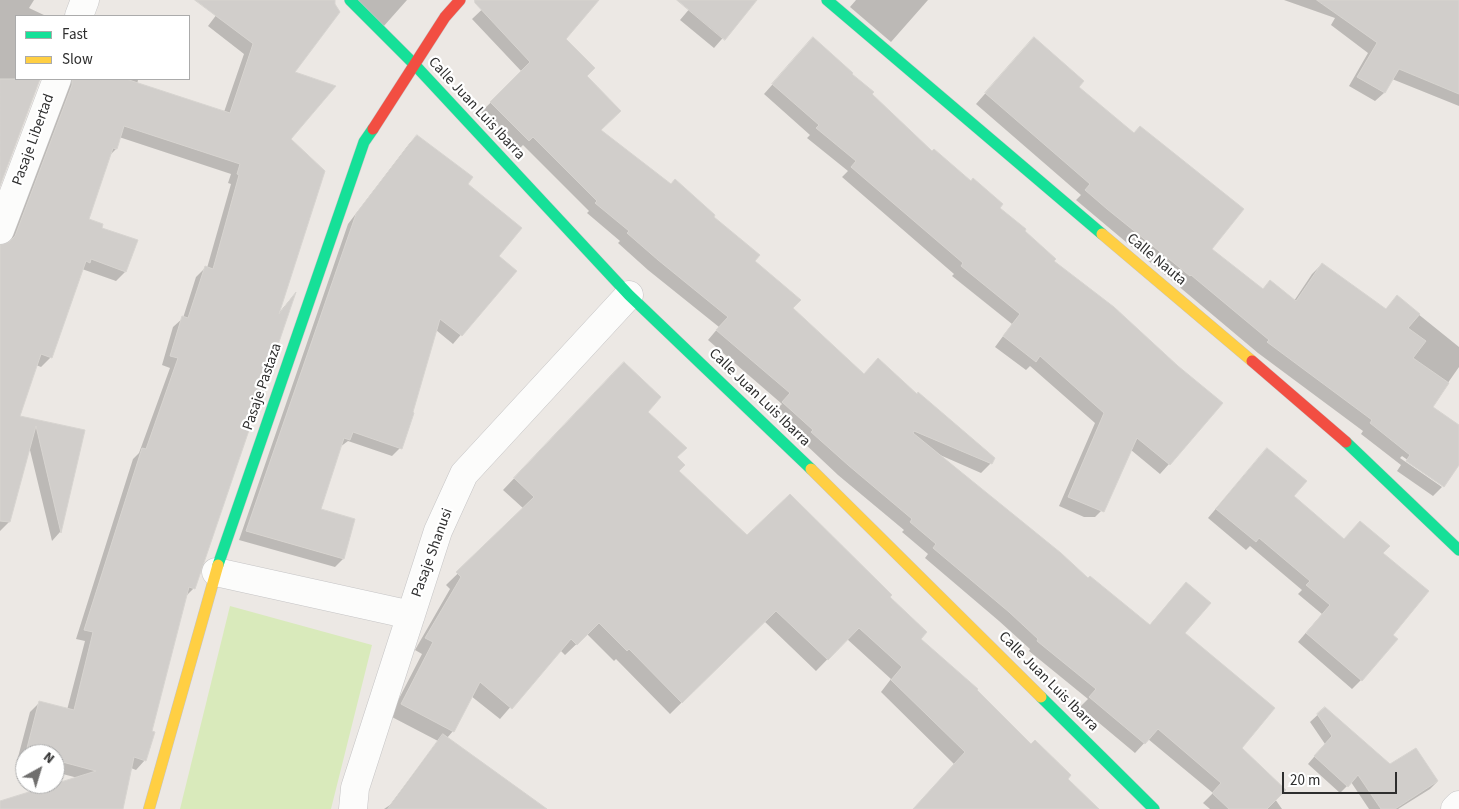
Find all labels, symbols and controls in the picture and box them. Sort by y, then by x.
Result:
legend [15,15,190,80]
text: Fast [62,24,88,45]
text: Slow [62,49,93,70]
street label: Calle Juan Luis Ibarra [424,54,528,164]
street label: Pasaje Libertad [9,92,59,188]
street label: Calle Nauta [1123,230,1189,290]
street label: Pasaje Pastaza [240,341,286,433]
street label: Calle Juan Luis Ibarra [705,345,813,451]
street label: Pasaje Shanusi [409,506,457,600]
street label: Calle Juan Luis Ibarra [994,628,1102,736]
north arrow [15,744,65,794]
text: N [39,747,59,769]
scale bar [1284,762,1399,794]
text: 20 m [1290,770,1320,791]

